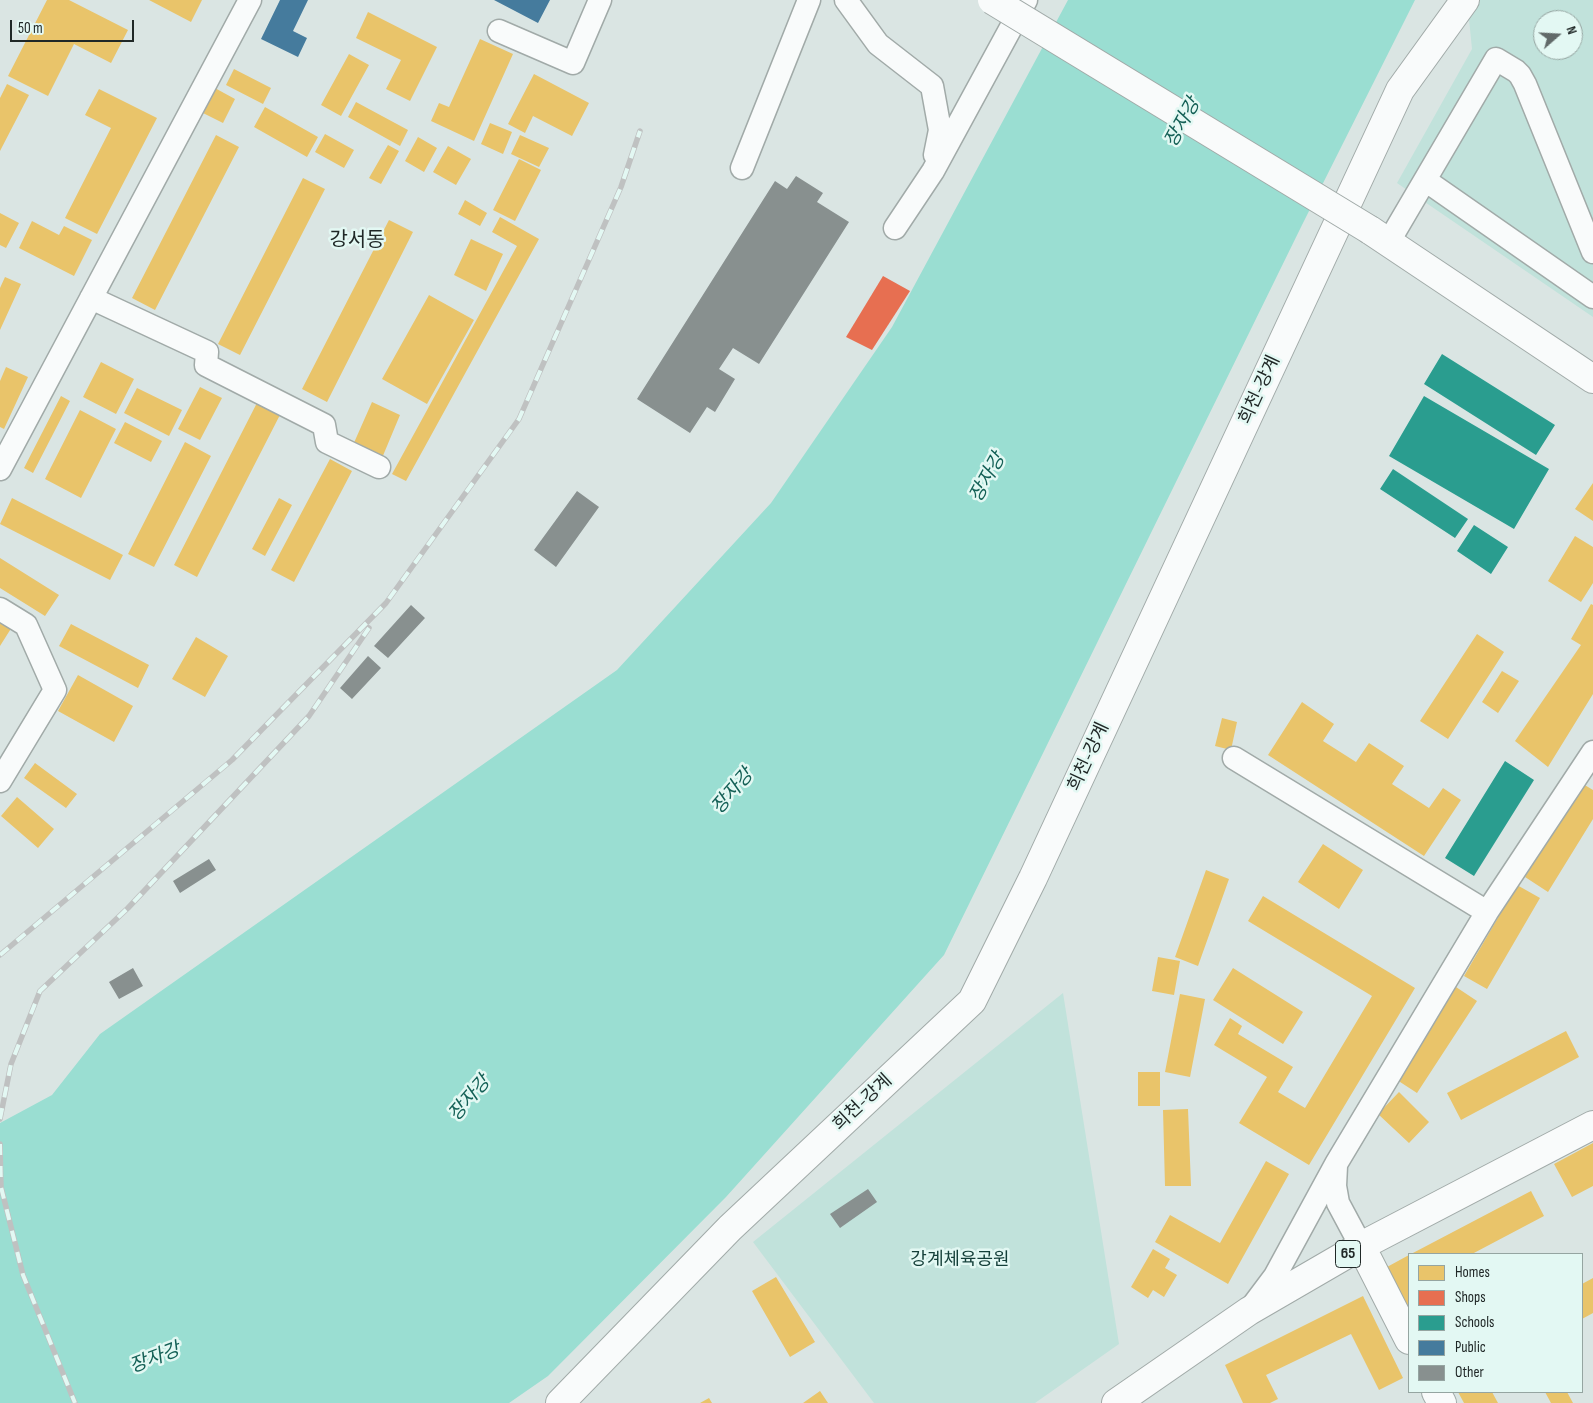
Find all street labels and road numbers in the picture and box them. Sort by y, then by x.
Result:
street label: 희천-강계 [1235,352,1285,428]
street label: 희천-강계 [1064,719,1114,795]
street label: 희천-강계 [829,1070,897,1136]
road number: 65 [1336,1240,1360,1268]

